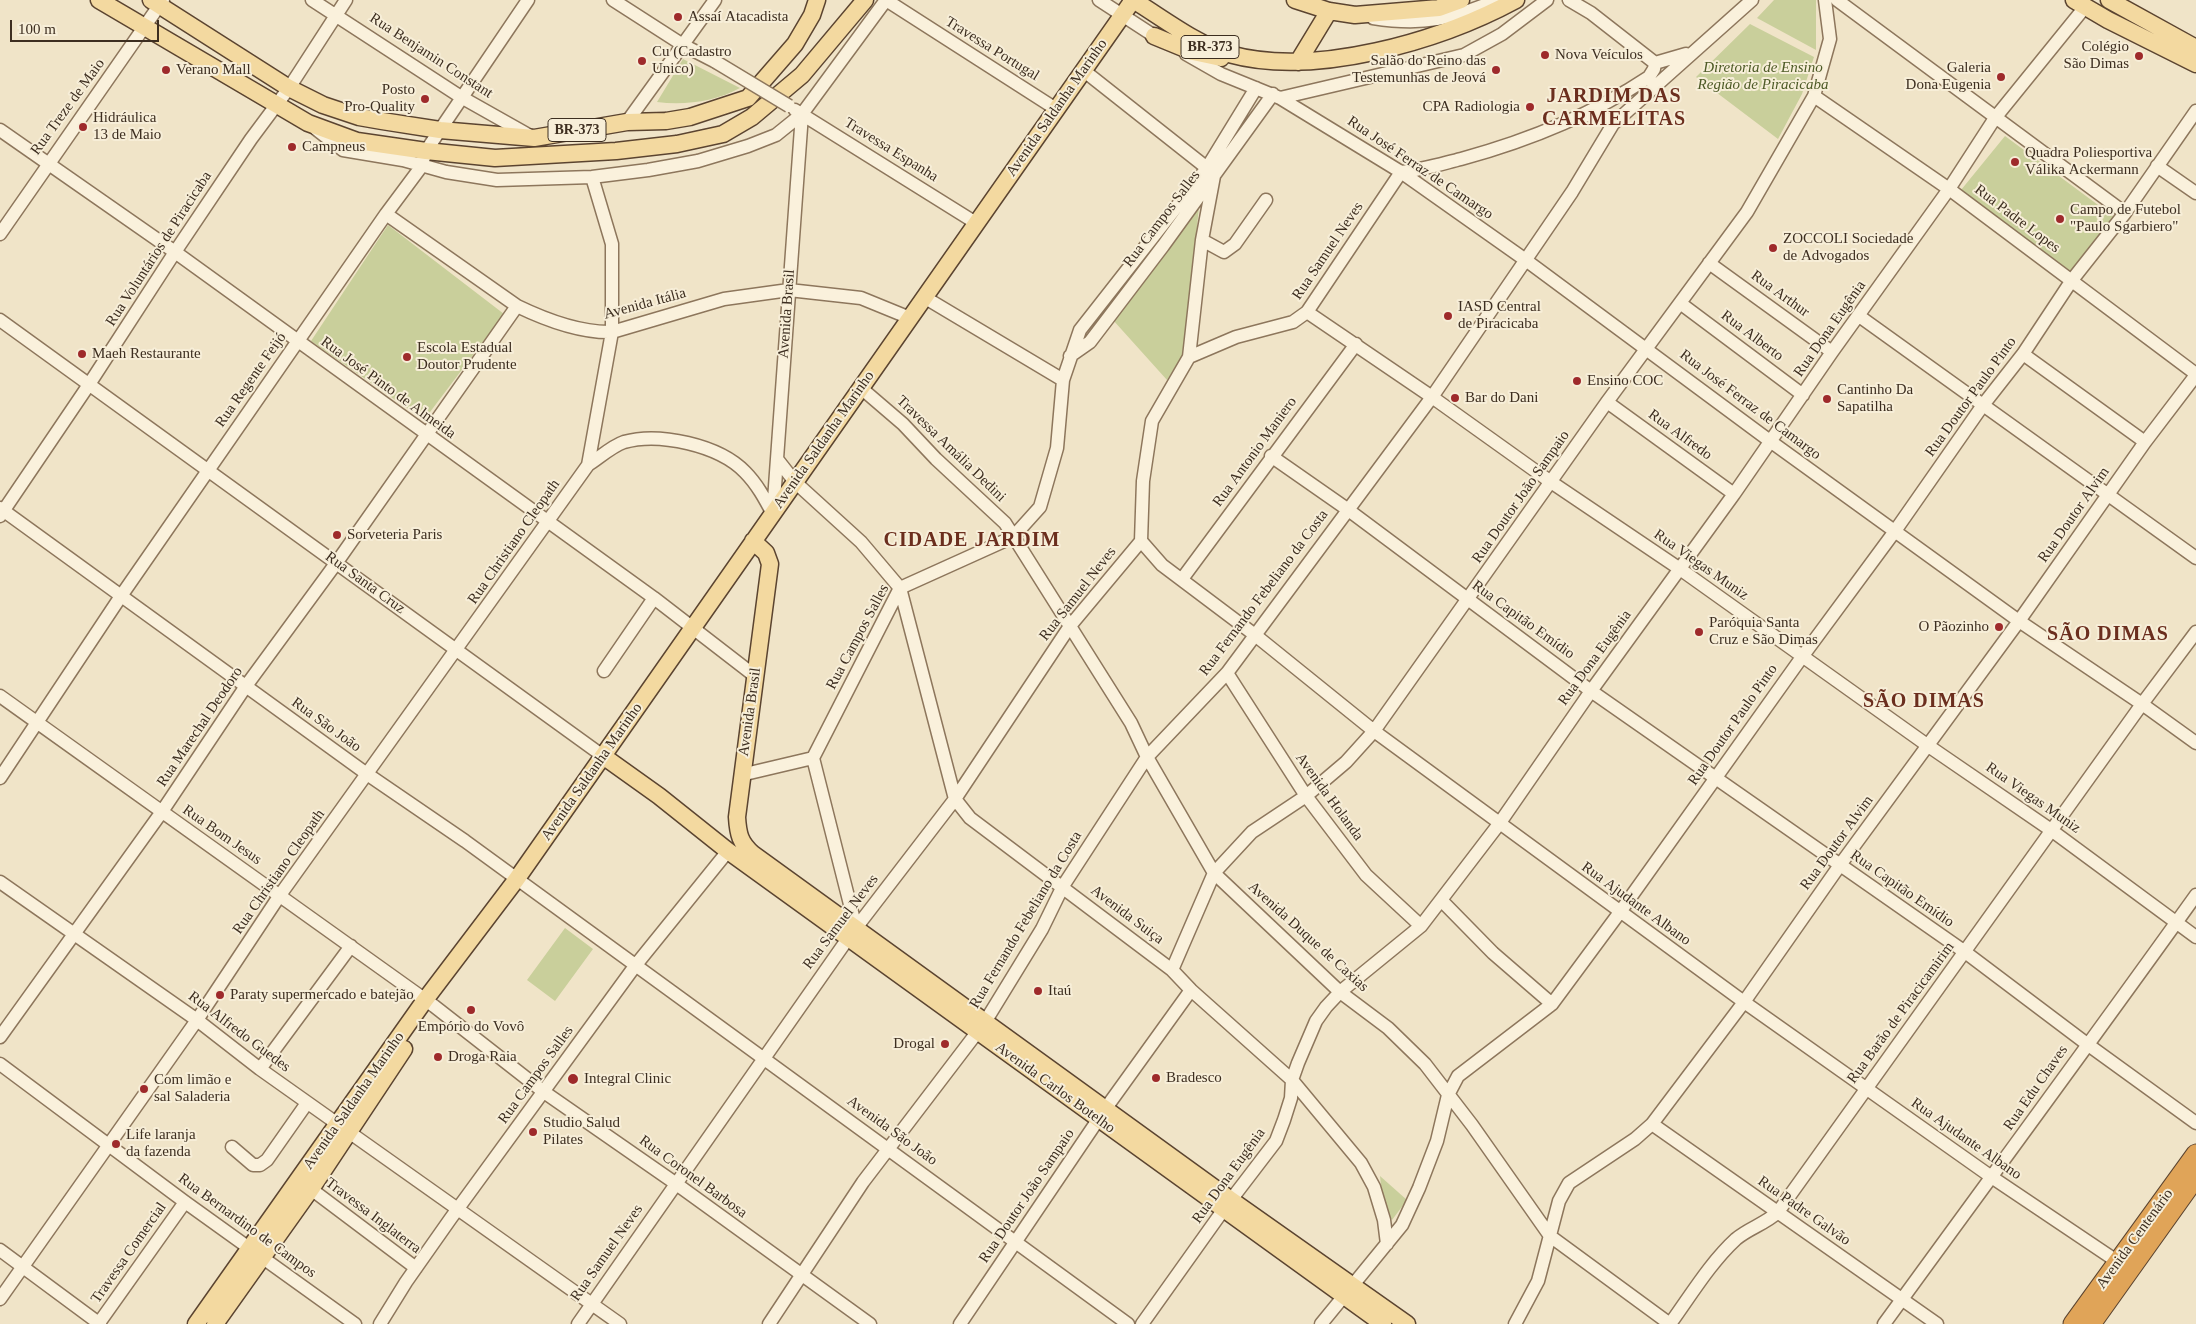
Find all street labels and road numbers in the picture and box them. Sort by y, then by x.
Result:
street label: Rua Benjamin Constant [366,9,496,103]
street label: Travessa Portugal [942,13,1042,85]
street label: Avenida Saldanha Marinho [1003,36,1111,180]
road number: BR-373 [1181,36,1239,58]
street label: Rua Treze de Maio [27,55,109,159]
street label: Rua José Ferraz de Camargo [1344,112,1496,224]
street label: Travessa Espanha [841,114,941,186]
road number: BR-373 [548,118,606,142]
street label: Rua Campos Salles [1120,167,1204,271]
street label: Rua Voluntários de Piracicaba [102,168,216,330]
street label: Rua Padre Lopes [1971,181,2063,257]
street label: Rua Samuel Neves [1289,199,1367,303]
street label: Rua Arthur [1747,267,1813,321]
street label: Avenida Brasil [775,269,799,359]
street label: Rua Dona Eugênia [1790,277,1870,381]
street label: Avenida Itália [602,284,688,324]
street label: Rua Alberto [1717,307,1787,365]
street label: Rua Regente Feijó [212,329,290,431]
street label: Rua José Pinto de Almeida [317,333,459,443]
street label: Rua Doutor Paulo Pinto [1921,334,2021,460]
street label: Rua José Ferraz de Camargo [1676,346,1824,464]
street label: Avenida Saldanha Marinho [770,368,878,512]
street label: Travessa Amália Dedini [893,392,1009,506]
street label: Rua Antonio Maniero [1209,393,1301,511]
street label: Rua Alfredo [1645,406,1715,464]
street label: Rua Doutor João Sampaio [1468,427,1574,567]
street label: Rua Doutor Alvim [2034,464,2114,566]
street label: Rua Christiano Cleopath [464,476,564,608]
street label: Rua Fernando Febeliano da Costa [1196,506,1332,680]
street label: Rua Viegas Muniz [1650,526,1752,604]
street label: Rua Samuel Neves [1036,543,1120,645]
street label: Rua Santa Cruz [322,548,408,618]
street label: Rua Capitão Emídio [1468,577,1578,663]
street label: Rua Campos Salles [823,581,893,693]
street label: Rua Dona Eugênia [1554,607,1636,709]
street label: Rua Doutor Paulo Pinto [1684,661,1782,789]
street label: Rua Marechal Deodoro [153,664,247,790]
street label: Avenida Brasil [735,667,765,757]
street label: Rua São João [288,694,364,756]
street label: Avenida Saldanha Marinho [538,700,646,844]
street label: Avenida Holanda [1291,750,1367,844]
street label: Rua Viegas Muniz [1982,759,2084,837]
street label: Rua Doutor Alvim [1797,792,1877,894]
street label: Rua Bom Jesus [179,801,265,869]
street label: Rua Christiano Cleopath [229,806,329,938]
street label: Rua Fernando Febeliano da Costa [966,828,1086,1012]
street label: Rua Capitão Emídio [1847,847,1957,931]
street label: Rua Ajudante Albano [1578,858,1694,950]
street label: Rua Samuel Neves [799,871,883,973]
street label: Avenida Duque de Caxias [1244,878,1372,996]
street label: Avenida Suiça [1087,882,1167,948]
street label: Rua Barão de Piracicamirim [1844,939,1958,1087]
street label: Rua Alfredo Guedes [184,988,294,1076]
street label: Rua Campos Salles [494,1023,578,1127]
street label: Avenida Saldanha Marinho [300,1029,408,1173]
street label: Avenida Carlos Botelho [992,1038,1118,1138]
street label: Rua Edu Chaves [2000,1042,2072,1134]
street label: Avenida São João [843,1092,941,1170]
street label: Rua Ajudante Albano [1907,1094,2025,1184]
street label: Rua Dona Eugênia [1188,1125,1270,1227]
street label: Rua Doutor João Sampaio [975,1126,1079,1266]
street label: Rua Coronel Barbosa [635,1132,751,1222]
street label: Rua Bernardino de Campos [174,1170,320,1282]
street label: Rua Padre Galvão [1754,1172,1854,1250]
street label: Travessa Inglaterra [322,1174,424,1258]
street label: Avenida Centenário [2093,1185,2177,1293]
street label: Travessa Comercial [87,1199,171,1307]
street label: Rua Samuel Neves [567,1201,647,1305]

